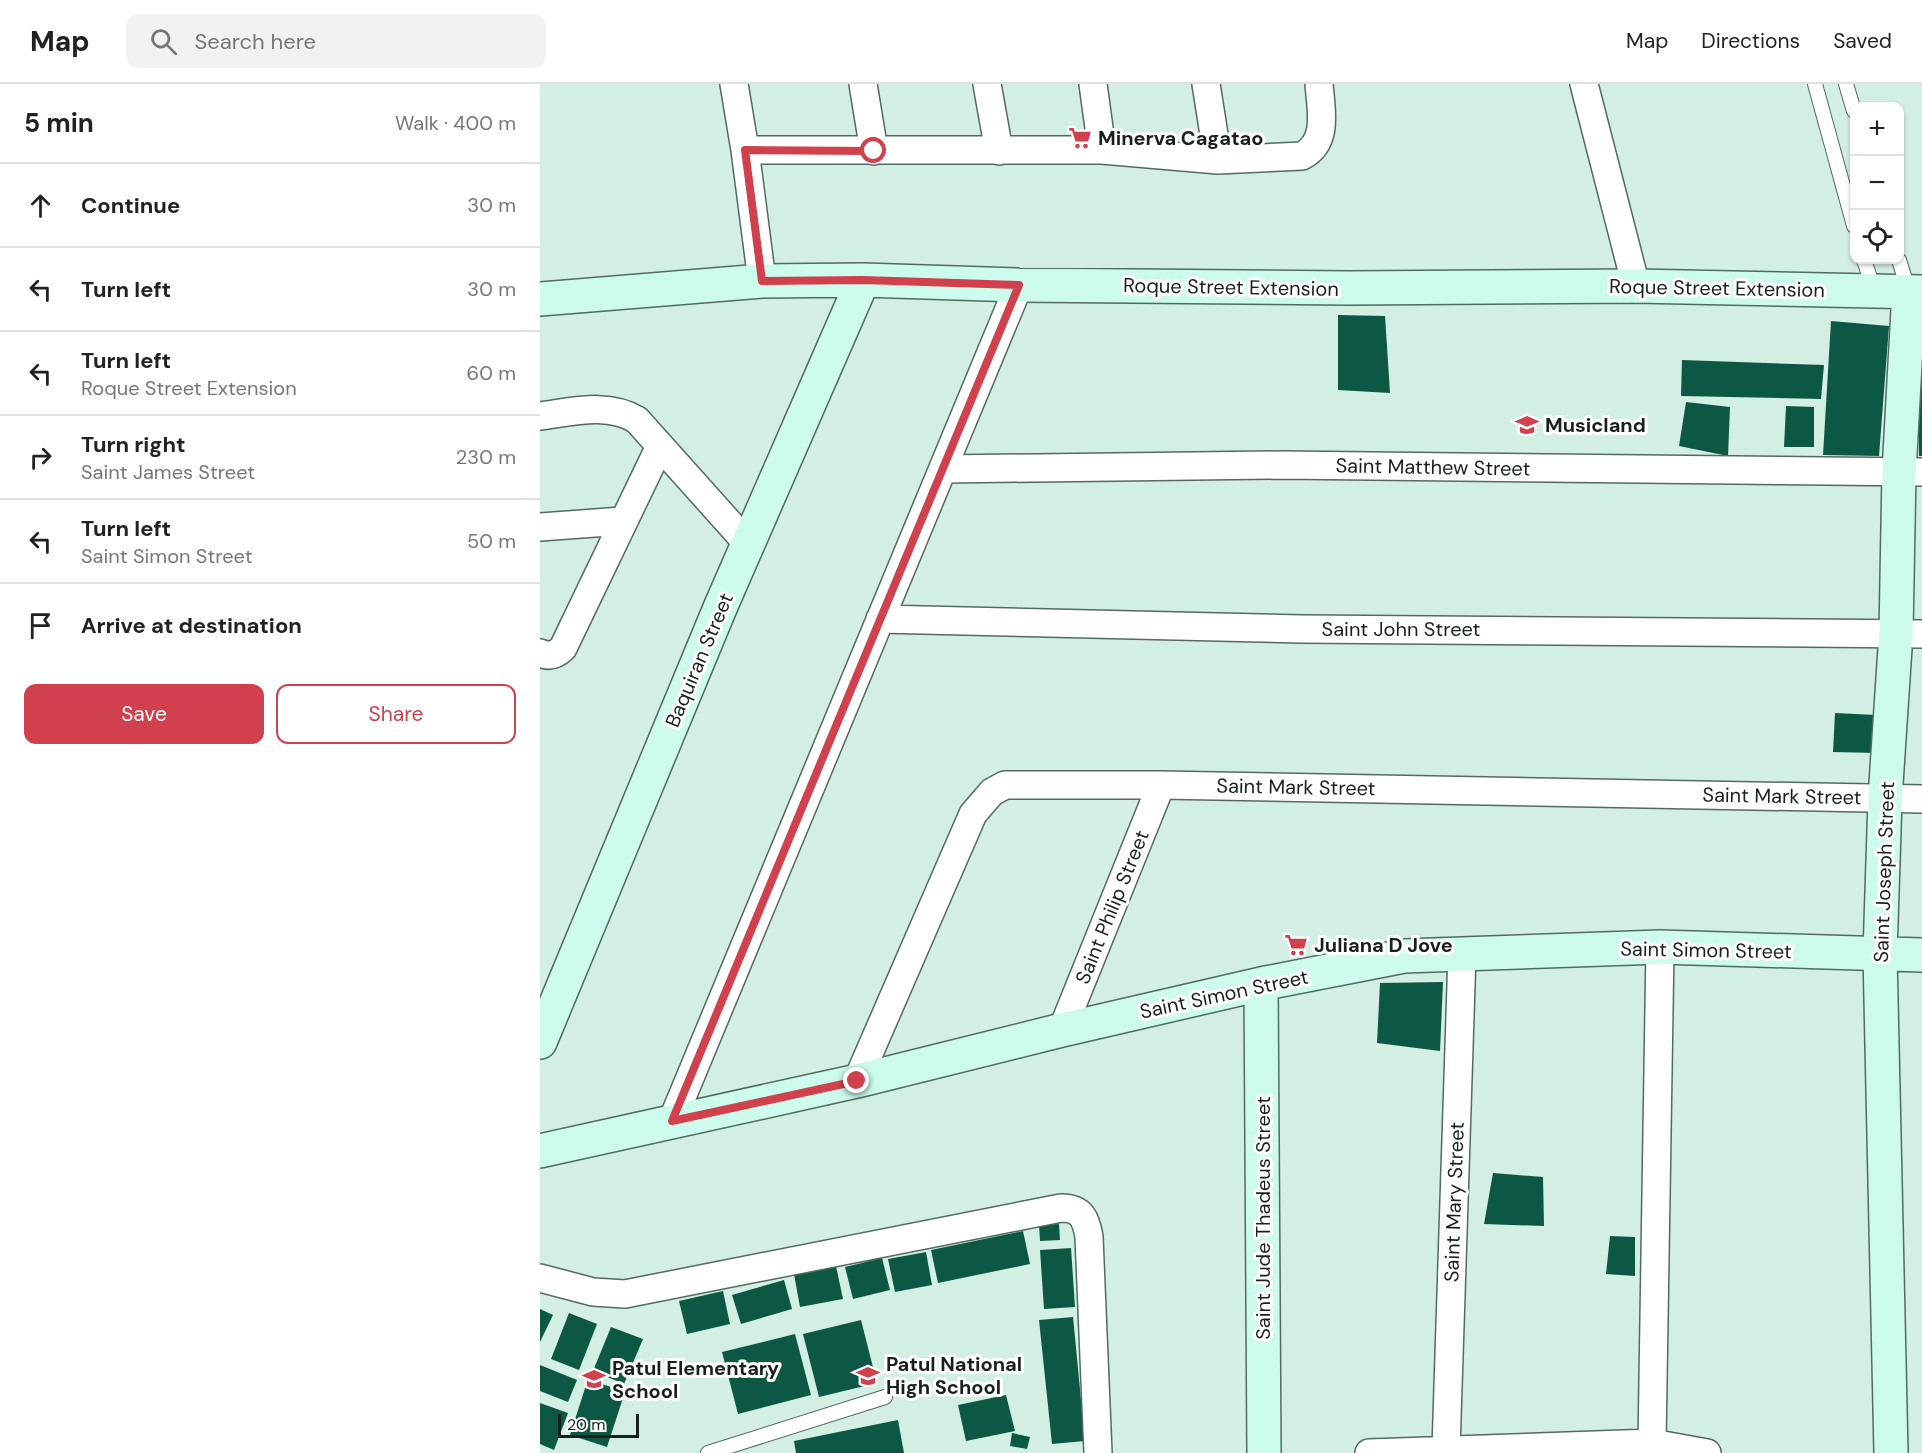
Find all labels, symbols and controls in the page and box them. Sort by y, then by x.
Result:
search box [126,14,546,68]
text: Map [30,23,90,60]
icon: search [147,25,180,58]
text: Search here [195,27,316,56]
text: Map [1626,27,1668,55]
text: Directions [1701,27,1800,55]
text: Saved [1833,27,1892,55]
map controls [1850,102,1904,264]
button: + [1850,102,1904,156]
text: 5 min [24,106,94,140]
text: Walk · 400 m [395,110,516,136]
supermarket icon: Minerva Cagatao [1067,125,1093,151]
place label: Minerva Cagatao [1098,125,1263,151]
route start [860,137,886,163]
button: − [1850,156,1904,210]
icon: ahead [24,189,57,222]
text: Continue [81,191,180,220]
text: 30 m [467,192,516,218]
button: locate [1850,210,1904,264]
street label: Roque Street Extension [1123,272,1339,302]
icon: left [24,273,57,306]
street label: Roque Street Extension [1609,273,1825,303]
text: Turn left [81,275,171,304]
text: 30 m [467,276,516,302]
text: Turn left [81,346,171,375]
icon: left [24,357,57,390]
text: 60 m [467,360,516,386]
text: Roque Street Extension [81,375,297,401]
school or university icon: Musicland [1514,412,1540,438]
place label: Musicland [1545,412,1646,438]
text: Turn right [81,430,186,459]
icon: right [24,441,57,474]
text: 230 m [456,444,516,470]
street label: Saint Matthew Street [1335,452,1531,482]
text: Saint James Street [81,459,255,485]
text: Turn left [81,514,171,543]
icon: left [24,525,57,558]
text: 50 m [467,528,516,554]
text: Saint Simon Street [81,543,252,569]
street label: Baquiran Street [659,589,739,731]
icon: arrive [24,609,57,642]
text: Arrive at destination [81,611,302,640]
street label: Saint John Street [1322,616,1481,642]
button: Save [24,684,264,744]
button: Share [276,684,516,744]
street label: Saint Mark Street [1216,773,1376,801]
street label: Saint Joseph Street [1868,781,1900,963]
street label: Saint Mark Street [1702,782,1862,810]
street label: Saint Philip Street [1069,826,1155,988]
supermarket icon: Juliana D Jove [1283,932,1309,958]
place label: Juliana D Jove [1314,932,1453,958]
street label: Saint Simon Street [1620,936,1792,964]
street label: Saint Simon Street [1137,963,1311,1025]
route end [843,1067,869,1093]
street label: Saint Jude Thadeus Street [1250,1096,1276,1340]
street label: Saint Mary Street [1438,1121,1470,1282]
place label: Patul National High School [886,1351,1022,1400]
place label: Patul Elementary School [612,1355,779,1404]
school or university icon: Patul National High School [855,1363,881,1389]
school or university icon: Patul Elementary School [581,1366,607,1392]
scale bar [558,1411,639,1438]
text: 20 m [567,1414,606,1435]

